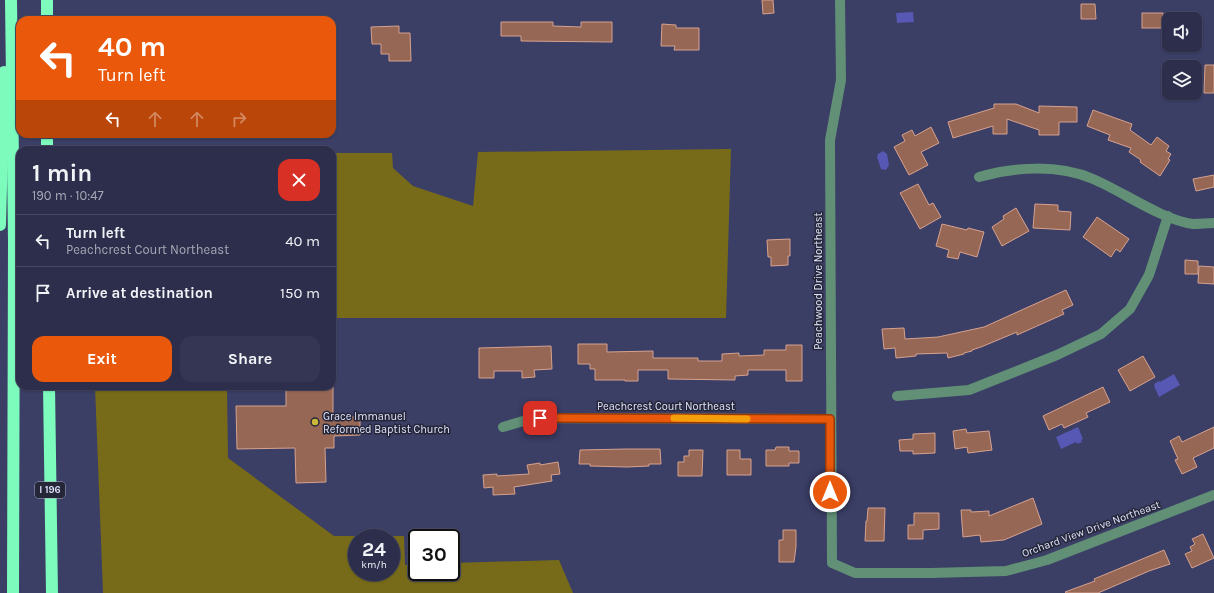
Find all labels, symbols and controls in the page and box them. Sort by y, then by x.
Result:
map controls [1162,12,1202,100]
button: sound [1162,12,1202,52]
text: 40 m [98,30,166,63]
icon: left [32,32,84,84]
button: layers [1162,60,1202,100]
text: Turn left [98,64,166,86]
icon: left [102,108,124,130]
icon: ahead [144,108,166,130]
icon: ahead [186,108,208,130]
icon: right [228,108,250,130]
text: 1 min [32,159,92,187]
button: close [278,159,320,201]
text: 190 m · 10:47 [32,188,104,203]
street label: Peachwood Drive Northeast [812,212,825,350]
text: Turn left [66,224,125,242]
icon: left [32,230,54,252]
text: 40 m [285,232,320,250]
text: Peachcrest Court Northeast [66,242,229,257]
icon: arrive [32,282,54,304]
text: Arrive at destination [66,284,213,302]
text: 150 m [280,284,320,302]
button: Exit [32,336,172,382]
button: Share [180,336,320,382]
street label: Peachcrest Court Northeast [597,400,735,413]
pin [523,401,557,435]
icon: arrive [529,407,551,429]
place label: Grace Immanuel Reformed Baptist Church [323,410,450,436]
marker: Grace Immanuel Reformed Baptist Church [310,417,320,427]
position arrow [809,471,851,513]
road number: I 196 [35,482,65,498]
street label: Orchard View Drive Northeast [1020,498,1162,560]
speed limit sign: 30 [408,529,460,581]
text: 24 [362,538,386,561]
text: km/h [361,559,387,571]

